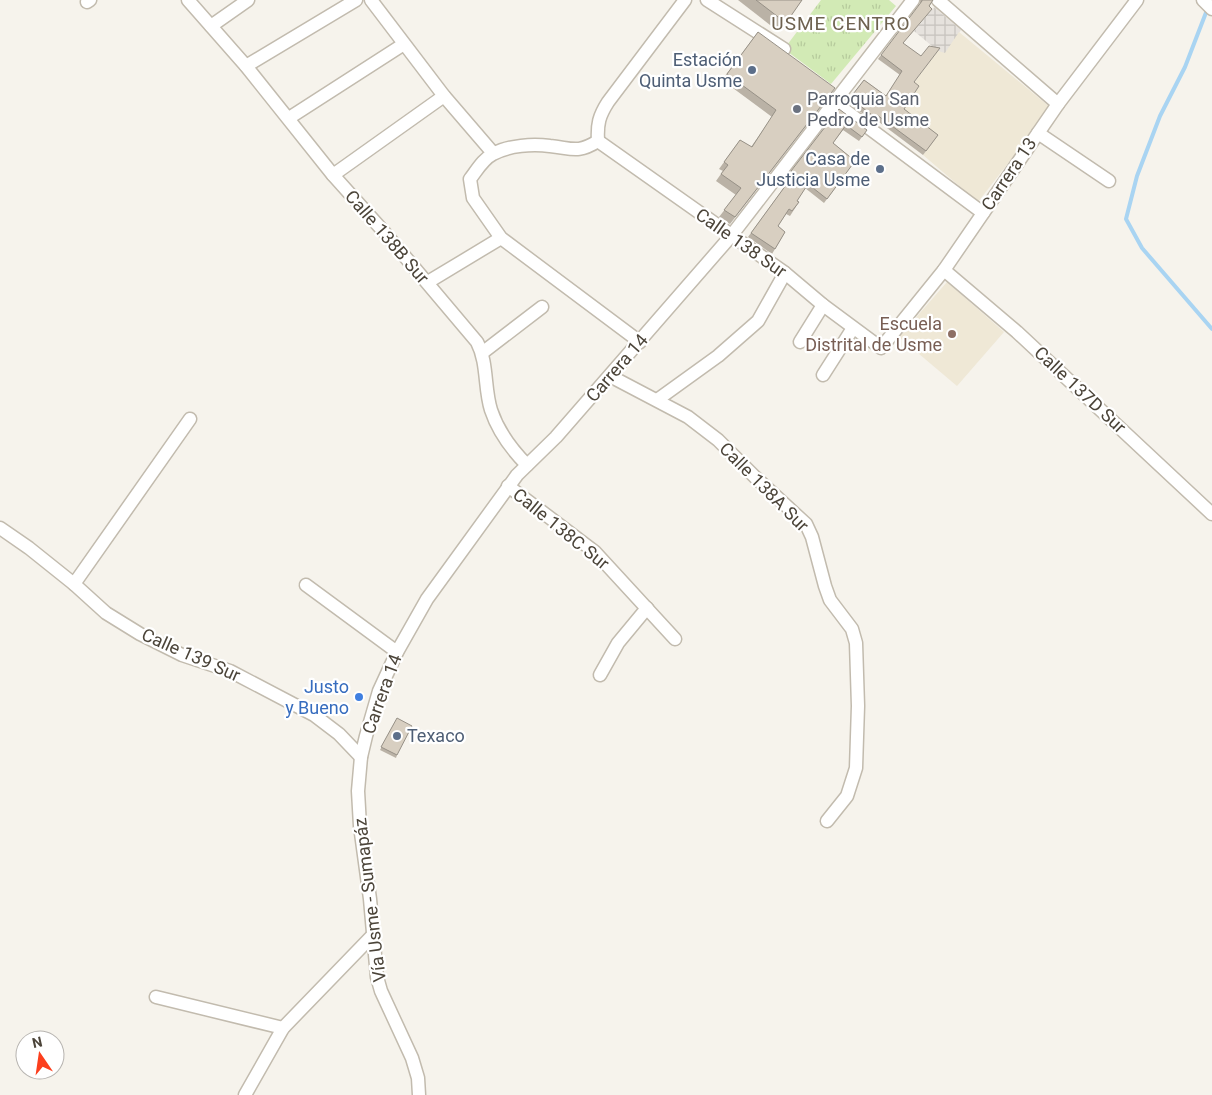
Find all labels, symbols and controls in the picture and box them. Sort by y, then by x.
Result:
district label: USME CENTRO [771,12,911,35]
place label: Estación Quinta Usme [639,49,742,91]
marker: Estación Quinta Usme [746,64,758,76]
place label: Parroquia San Pedro de Usme [807,88,929,130]
marker: Parroquia San Pedro de Usme [791,103,803,115]
street label: Carrera 13 [977,133,1041,214]
place label: Casa de Justicia Usme [756,148,870,190]
marker: Casa de Justicia Usme [874,163,886,175]
street label: Calle 138B Sur [341,186,434,288]
street label: Calle 138 Sur [692,204,791,282]
place label: Escuela Distrital de Usme [805,313,942,355]
marker: Escuela Distrital de Usme [946,328,958,340]
street label: Carrera 14 [581,329,652,406]
street label: Calle 137D Sur [1030,342,1131,437]
street label: Calle 138A Sur [715,438,813,536]
street label: Calle 138C Sur [509,483,614,574]
street label: Calle 139 Sur [139,623,244,686]
street label: Carrera 14 [357,651,406,737]
place label: Justo y Bueno [285,676,349,718]
marker: Justo y Bueno [353,691,365,703]
place label: Texaco [407,725,465,746]
marker: Texaco [391,730,403,742]
street label: Vía Usme - Sumapáz [349,817,390,983]
north arrow [15,1030,65,1080]
text: N [30,1033,44,1051]

